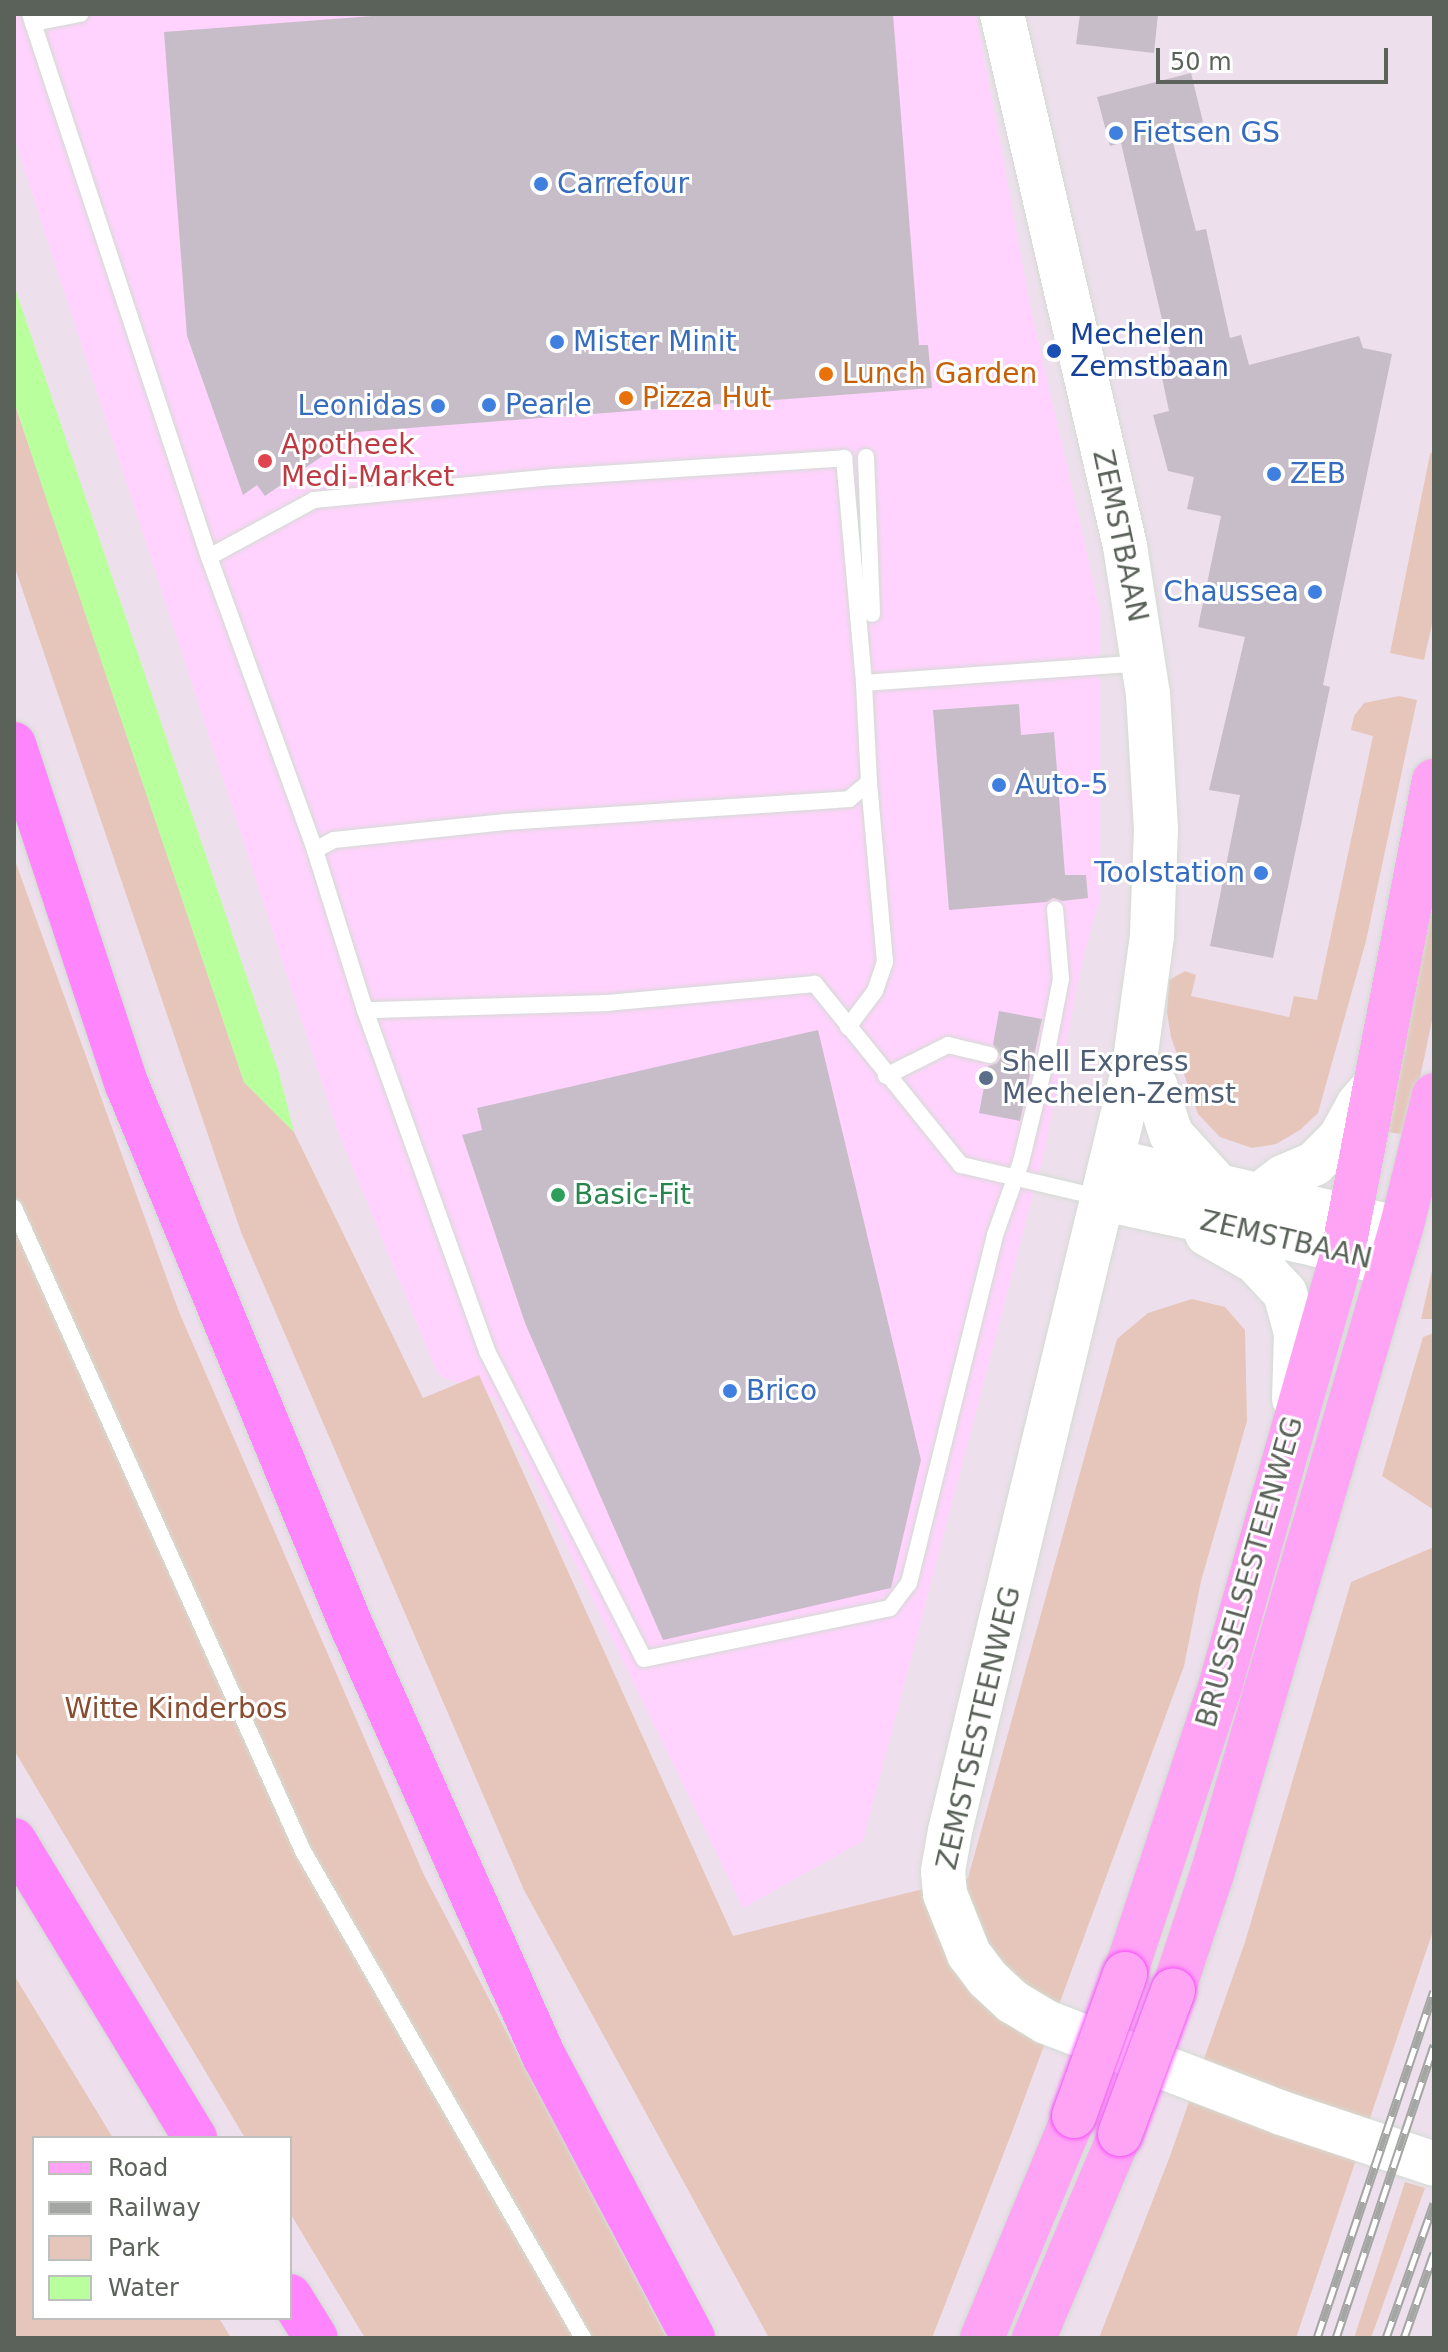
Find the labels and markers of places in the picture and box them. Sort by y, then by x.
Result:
place label: Fietsen GS [1132,116,1280,150]
marker: Fietsen GS [1107,124,1125,142]
place label: Carrefour [557,167,689,201]
marker: Carrefour [532,175,550,193]
place label: Mechelen Zemstbaan [1070,318,1229,384]
place label: Mister Minit [573,325,737,359]
marker: Mister Minit [548,333,566,351]
marker: Mechelen Zemstbaan [1045,342,1063,360]
place label: Lunch Garden [842,357,1037,391]
marker: Lunch Garden [817,365,835,383]
place label: Pizza Hut [642,381,771,415]
place label: Pearle [505,388,592,422]
place label: Leonidas [297,389,422,423]
marker: Pizza Hut [617,389,635,407]
marker: Pearle [480,396,498,414]
marker: Leonidas [429,397,447,415]
place label: Apotheek Medi-Market [281,428,454,494]
marker: Apotheek Medi-Market [256,452,274,470]
place label: ZEB [1290,457,1346,491]
marker: ZEB [1265,465,1283,483]
place label: Chaussea [1163,575,1299,609]
marker: Chaussea [1306,583,1324,601]
place label: Auto-5 [1015,768,1108,802]
marker: Auto-5 [990,776,1008,794]
place label: Toolstation [1094,856,1245,890]
marker: Toolstation [1252,864,1270,882]
place label: Shell Express Mechelen-Zemst [1002,1045,1236,1111]
marker: Shell Express Mechelen-Zemst [977,1069,995,1087]
place label: Basic-Fit [574,1178,691,1212]
marker: Basic-Fit [549,1186,567,1204]
place label: Brico [746,1374,817,1408]
marker: Brico [721,1382,739,1400]

